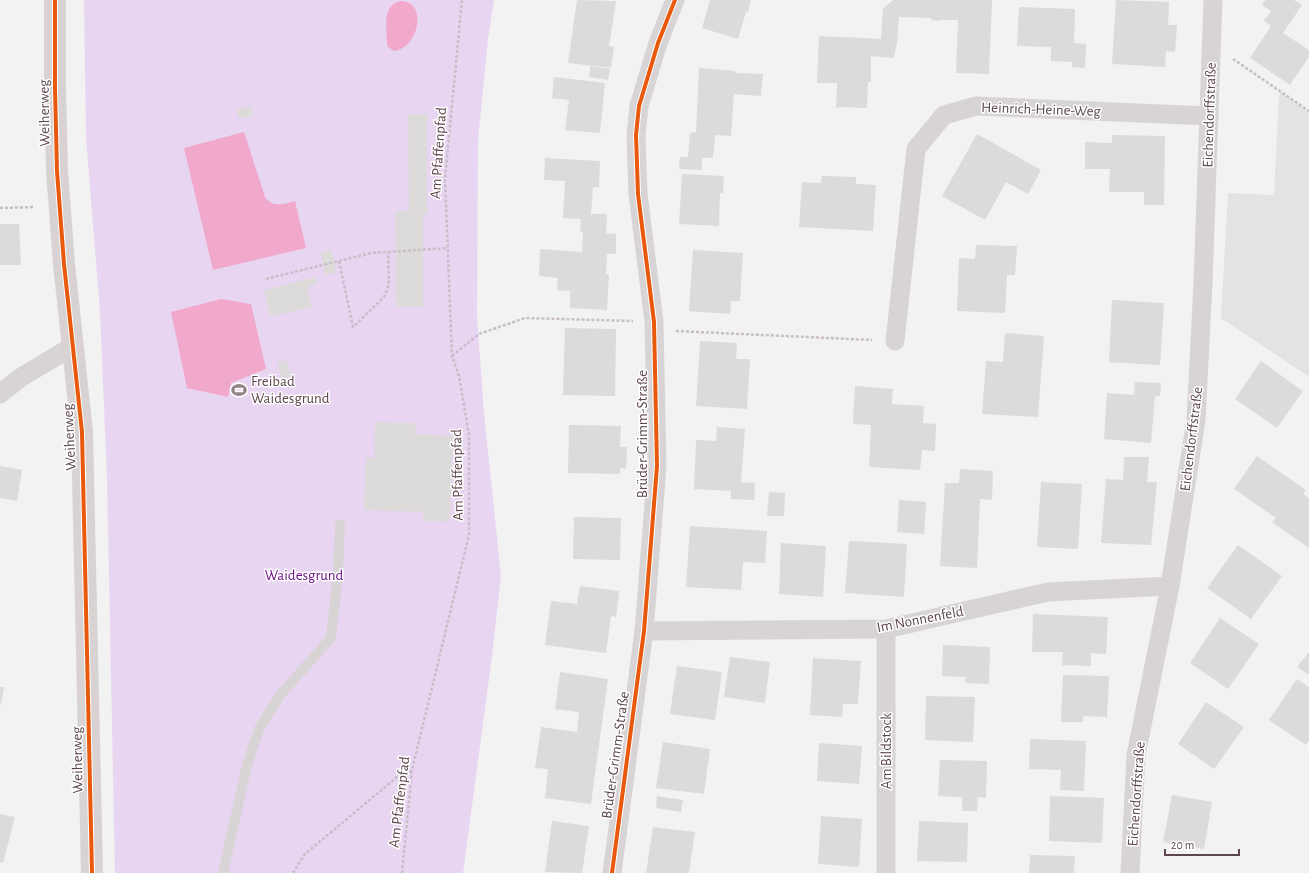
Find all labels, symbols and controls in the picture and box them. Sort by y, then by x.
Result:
street label: Eichendorffstraße [1200,62,1219,168]
street label: Weiherweg [36,79,53,147]
street label: Heinrich-Heine-Weg [981,100,1102,119]
street label: Am Pfaffenpfad [428,106,449,199]
street label: Brüder-Grimm-Straße [635,370,650,498]
place label: Freibad Waidesgrund [251,374,330,406]
sports icon: Freibad Waidesgrund [230,381,248,399]
street label: Eichendorffstraße [1178,386,1205,492]
street label: Weiherweg [60,402,79,471]
street label: Am Pfaffenpfad [449,429,466,521]
park label: Waidesgrund [265,568,343,583]
street label: Im Nonnenfeld [875,604,965,635]
street label: Brüder-Grimm-Straße [599,690,632,820]
street label: Am Bildstock [879,713,894,789]
street label: Weiherweg [69,726,86,794]
street label: Eichendorffstraße [1125,741,1148,847]
street label: Am Pfaffenpfad [386,755,413,849]
scale bar [1165,831,1239,857]
text: 20 m [1171,839,1194,851]

